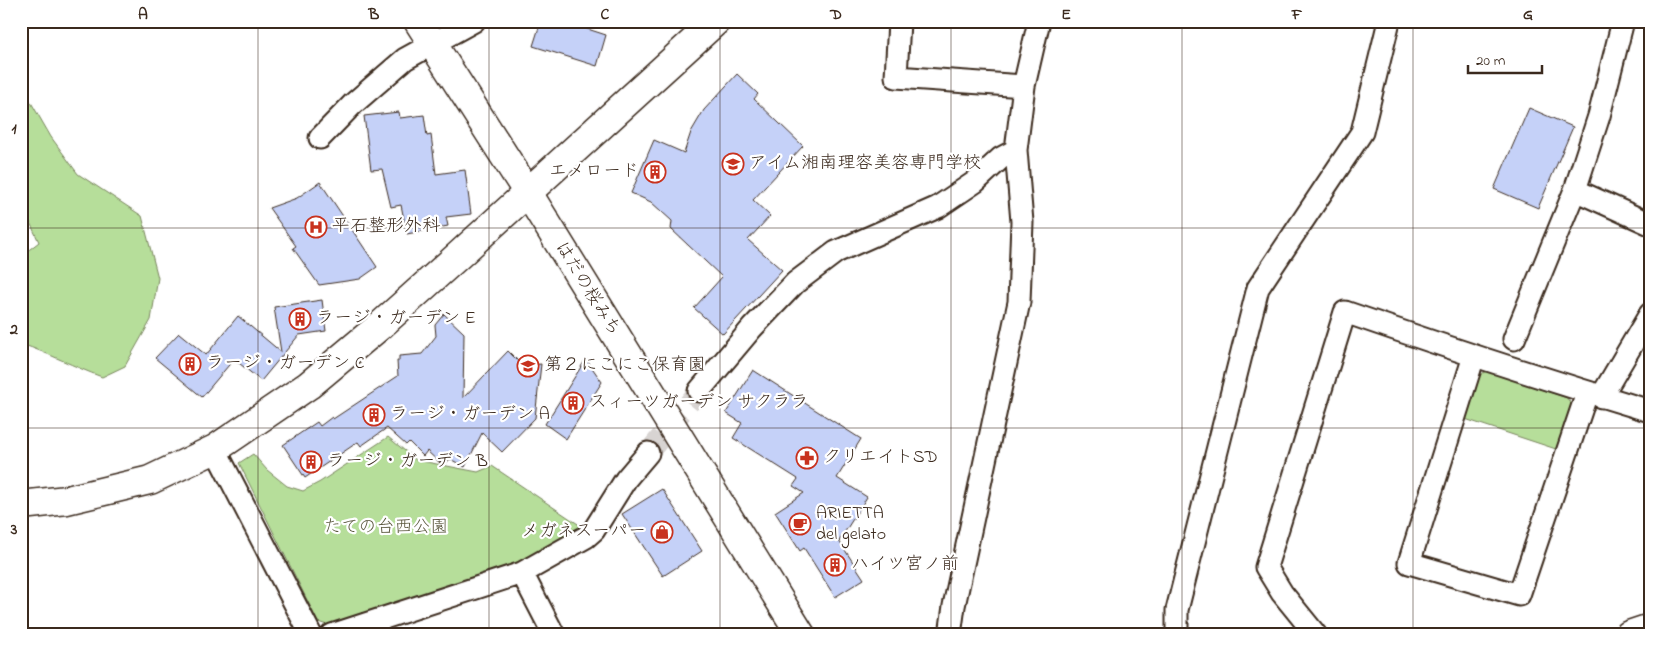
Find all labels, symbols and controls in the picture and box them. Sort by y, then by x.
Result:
text: A [138,3,148,27]
text: B [368,3,380,27]
text: C [601,3,610,27]
text: D [829,3,842,27]
text: E [1061,3,1071,27]
text: F [1291,3,1303,27]
text: G [1523,3,1533,27]
scale bar [1468,42,1542,74]
text: 20 m [1476,50,1506,72]
text: 1 [11,117,17,141]
place label: アイム湘南理容美容専門学校 [749,151,981,177]
school or university icon: アイム湘南理容美容専門学校 [721,152,745,176]
place label: エメロード [549,159,639,185]
building icon: エメロード [643,160,667,184]
place label: 平石整形外科 [332,214,440,240]
hospital icon: 平石整形外科 [304,215,328,239]
street label: はだの桜みち [548,237,626,341]
place label: ラージ・ガーデン E [316,306,476,332]
building icon: ラージ・ガーデン E [288,307,312,331]
text: 2 [9,318,18,342]
place label: ラージ・ガーデン C [206,351,365,377]
building icon: ラージ・ガーデン C [178,352,202,376]
place label: 第２にこにこ保育園 [544,353,706,379]
school or university icon: 第２にこにこ保育園 [516,354,540,378]
place label: スィーツガーデン サクララ [589,390,808,416]
building icon: スィーツガーデン サクララ [561,391,585,415]
place label: ラージ・ガーデン A [390,402,550,428]
building icon: ラージ・ガーデン A [362,403,386,427]
place label: クリエイトSD [823,445,938,471]
pharmacy icon: クリエイトSD [795,446,819,470]
place label: ラージ・ガーデン B [327,449,488,475]
building icon: ラージ・ガーデン B [299,450,323,474]
place label: ARIETTA del gelato [816,501,886,549]
cafe icon: ARIETTA del gelato [788,512,812,536]
park label: たての台西公園 [324,515,448,541]
text: 3 [10,518,18,542]
place label: メガネスーパー [521,519,646,545]
shop icon: メガネスーパー [650,520,674,544]
place label: ハイツ宮ノ前 [851,552,959,578]
building icon: ハイツ宮ノ前 [823,553,847,577]

